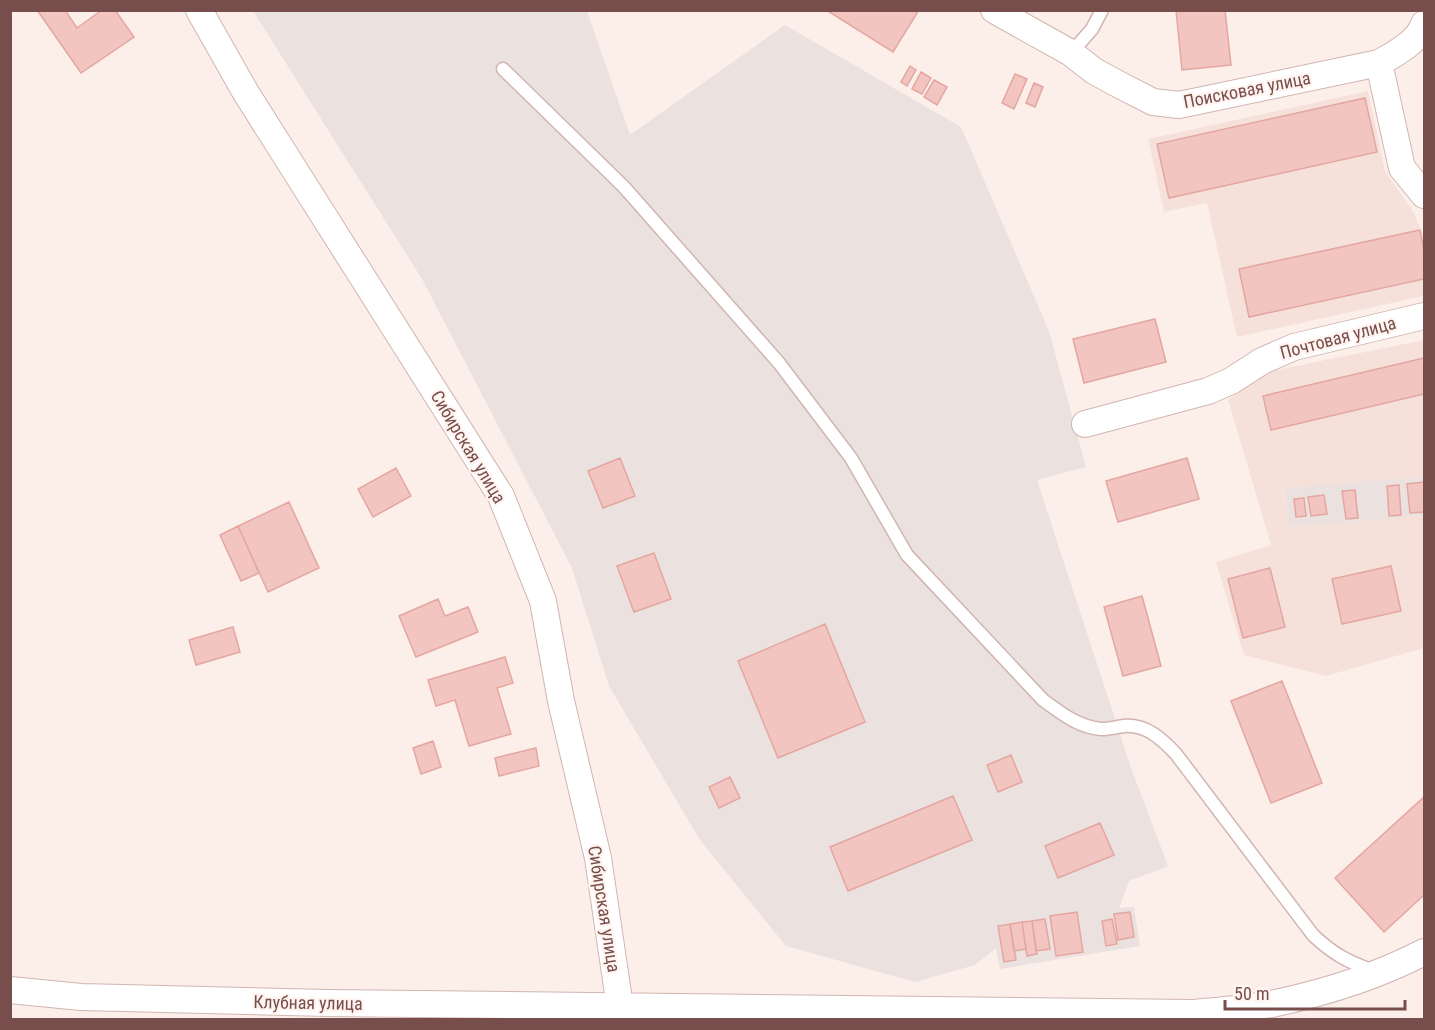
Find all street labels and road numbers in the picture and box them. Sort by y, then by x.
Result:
street label: Поисковая улица [1181,67,1312,112]
street label: Почтовая улица [1278,312,1398,363]
street label: Сибирская улица [426,386,510,507]
street label: Сибирская улица [584,844,625,974]
street label: Клубная улица [253,991,363,1014]

